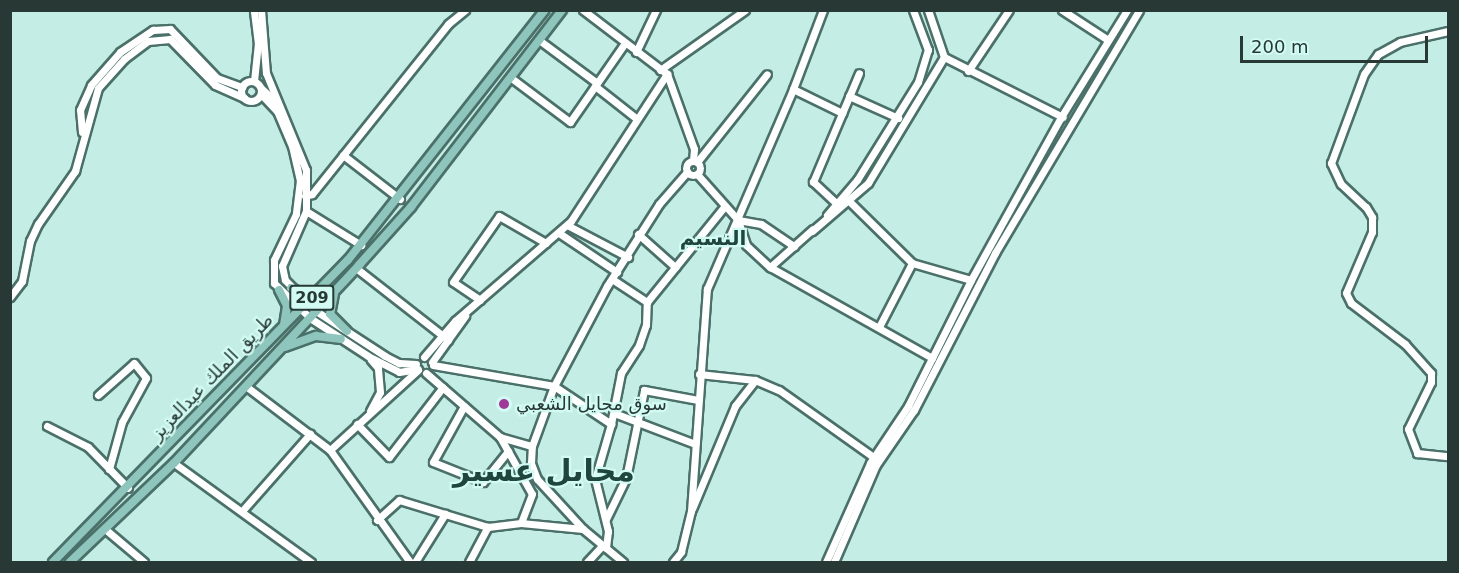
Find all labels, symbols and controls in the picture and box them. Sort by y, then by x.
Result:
scale bar [1243,24,1430,62]
text: 200 m [1251,36,1309,57]
district label: النسيم [680,226,746,250]
road number: 209 [288,285,336,311]
street label: طريق الملك عبدالعزيز [146,309,278,445]
place label: سوق محايل الشعبي [516,393,667,415]
marker: سوق محايل الشعبي [497,397,511,411]
district label: محايل عسير [453,453,635,489]

